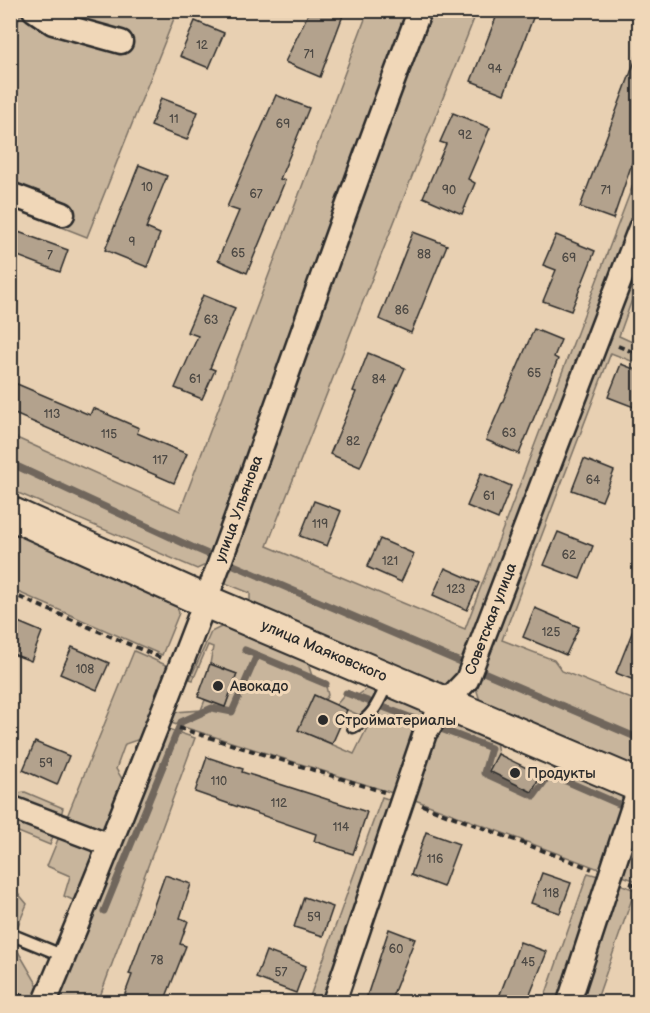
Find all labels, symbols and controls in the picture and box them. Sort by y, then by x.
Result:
house number: 12 [196,38,208,53]
house number: 71 [304,47,314,62]
house number: 94 [488,62,503,77]
house number: 11 [169,112,179,127]
house number: 69 [276,117,290,132]
house number: 92 [458,128,472,143]
house number: 10 [141,180,153,195]
house number: 90 [442,183,456,198]
house number: 71 [601,183,611,198]
house number: 67 [249,187,263,202]
house number: 9 [129,235,136,250]
house number: 65 [231,246,245,261]
house number: 88 [417,247,431,262]
house number: 7 [47,248,53,263]
house number: 69 [562,251,576,266]
house number: 86 [395,303,409,318]
house number: 63 [204,313,218,328]
house number: 65 [527,366,541,381]
house number: 61 [189,372,201,387]
house number: 84 [372,372,387,387]
house number: 113 [44,407,60,422]
house number: 63 [502,426,516,441]
house number: 115 [101,427,117,442]
house number: 82 [346,434,360,449]
house number: 117 [152,453,168,468]
street label: улица Ульянова [211,453,267,565]
house number: 64 [586,473,601,488]
house number: 61 [483,489,495,504]
house number: 119 [312,517,328,532]
house number: 62 [562,548,576,563]
house number: 121 [382,554,398,569]
street label: Советская улица [461,560,521,678]
house number: 123 [447,582,465,597]
street label: улица Маяковского [258,616,390,686]
house number: 125 [542,625,560,640]
house number: 108 [76,662,94,677]
place label: Авокадо [229,677,288,696]
marker: Авокадо [211,679,225,693]
place label: Стройматериалы [335,711,456,730]
marker: Стройматериалы [316,713,330,727]
house number: 59 [39,756,53,771]
place label: Продукты [527,764,596,783]
marker: Продукты [508,766,522,780]
house number: 110 [211,774,227,789]
house number: 112 [271,796,287,811]
house number: 114 [333,820,350,835]
house number: 116 [427,852,443,867]
house number: 118 [543,886,559,901]
house number: 59 [307,910,321,925]
house number: 60 [389,942,403,957]
house number: 78 [151,953,163,968]
house number: 45 [521,955,535,970]
house number: 57 [275,965,287,980]

